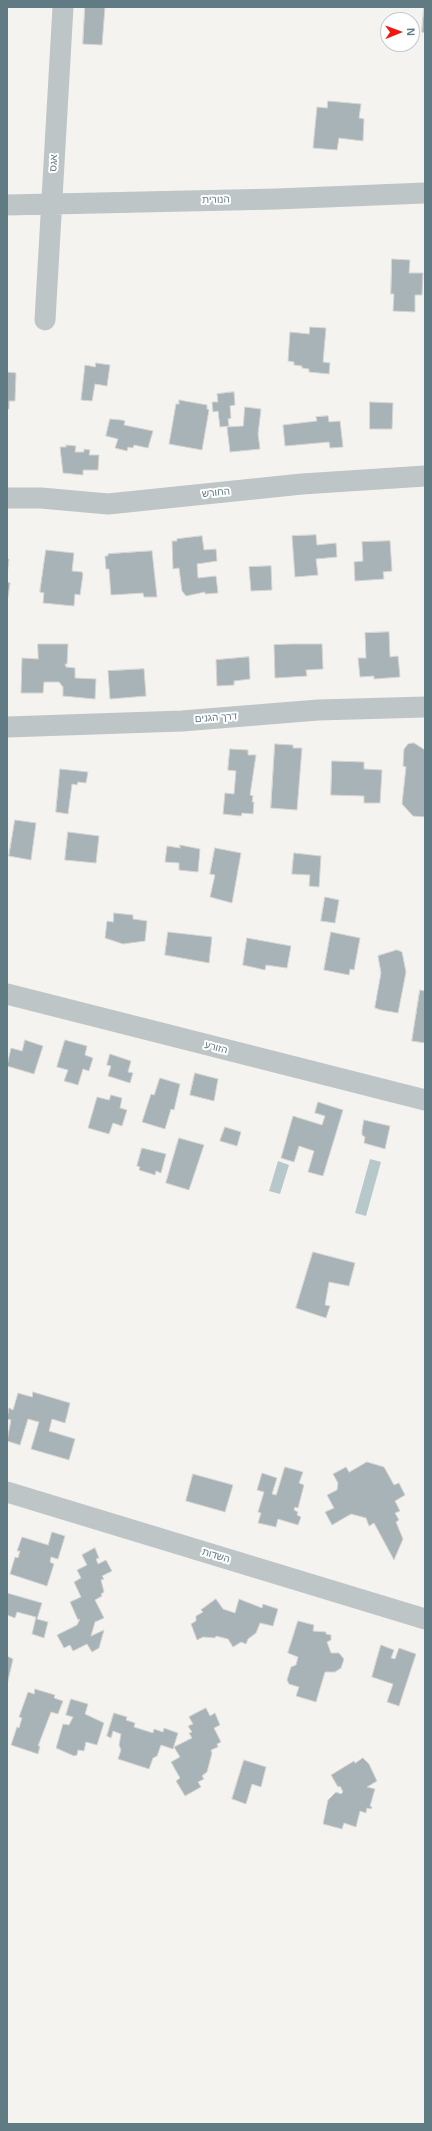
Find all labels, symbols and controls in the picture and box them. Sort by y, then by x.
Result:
north arrow [380,12,420,52]
text: N [405,28,417,36]
street label: אגס [48,154,60,172]
street label: הנורית [202,194,230,206]
street label: החורש [201,486,231,500]
street label: דרך הגנים [194,711,238,725]
street label: הזורע [203,1039,229,1057]
street label: השדות [201,1546,231,1566]

